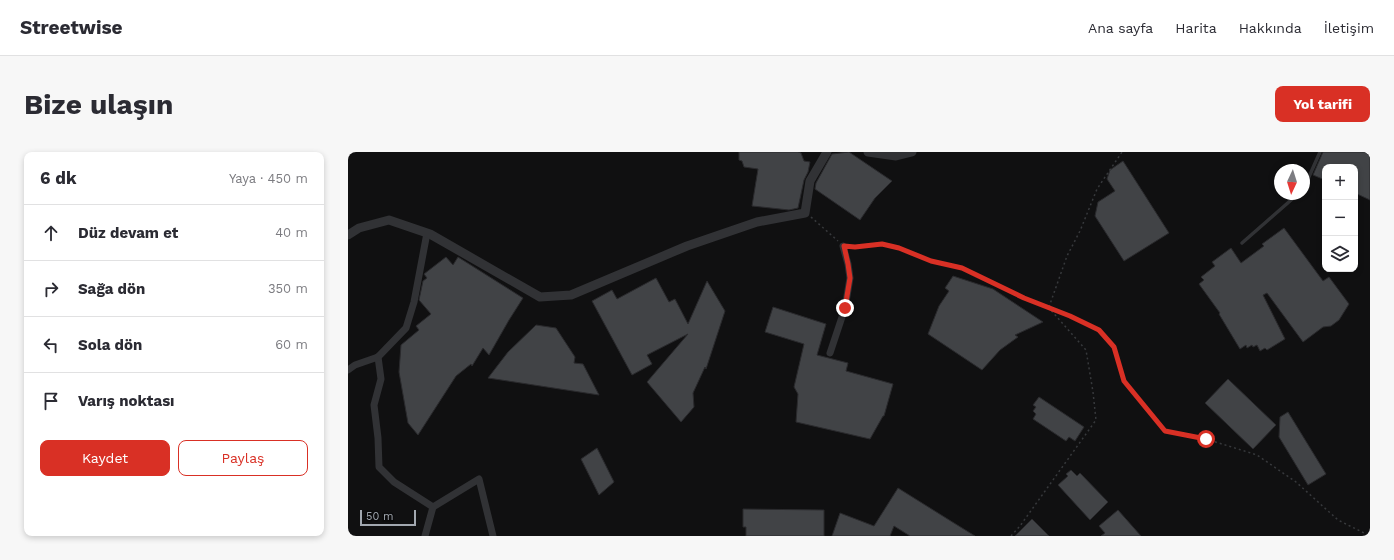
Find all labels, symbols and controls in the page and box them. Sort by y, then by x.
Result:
text: Streetwise [20,16,123,39]
text: Ana sayfa [1088,20,1153,36]
text: Harita [1175,20,1217,36]
text: Hakkında [1239,20,1302,36]
text: İletişim [1324,20,1374,36]
button: Yol tarifi [1275,86,1370,122]
text: Bize ulaşın [24,88,173,121]
north arrow [1274,164,1310,200]
map controls [1322,164,1358,272]
button: + [1322,164,1358,200]
text: 6 dk [40,168,77,188]
text: Yaya · 450 m [229,171,308,186]
button: − [1322,200,1358,236]
icon: ahead [40,222,62,244]
text: Düz devam et [78,224,178,242]
text: 40 m [275,225,308,240]
button: layers [1322,236,1358,272]
icon: right [40,278,62,300]
text: Sağa dön [78,280,145,298]
text: 350 m [268,281,308,296]
route end [836,299,854,317]
icon: left [40,334,62,356]
text: Sola dön [78,336,142,354]
text: 60 m [275,337,308,352]
icon: arrive [40,390,62,412]
text: Varış noktası [78,392,175,410]
route start [1197,430,1215,448]
button: Kaydet [40,440,170,476]
button: Paylaş [178,440,308,476]
scale bar [360,508,416,527]
text: 50 m [366,510,393,523]

